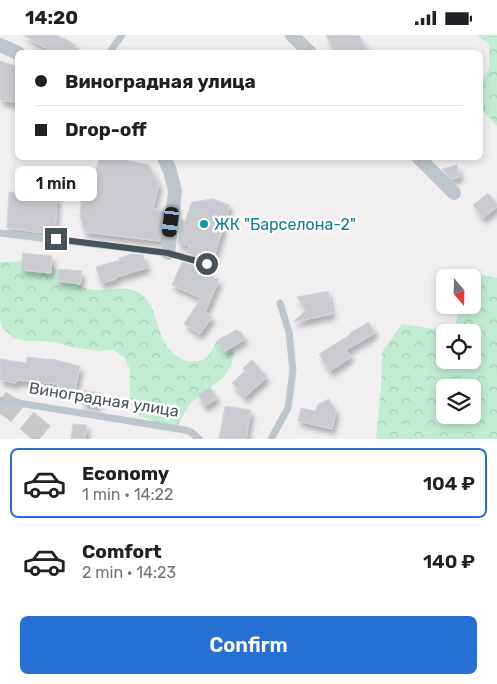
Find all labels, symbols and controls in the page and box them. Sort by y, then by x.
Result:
text: 14:20 [25,6,78,29]
text: Виноградная улица [65,70,256,93]
text: Drop-off [65,118,147,141]
callout: 1 min [15,167,97,201]
text: 1 min [36,174,76,193]
car [161,206,180,238]
place label: ЖК "Барселона-2" [214,215,356,234]
marker: ЖК "Барселона-2" [198,218,210,230]
route end [45,228,67,250]
route start [196,253,218,275]
north arrow [436,269,481,314]
map controls [436,269,481,424]
button: locate [436,324,481,369]
street label: Виноградная улица [28,378,180,421]
button: layers [436,379,481,424]
icon: car [22,461,67,506]
text: Economy [82,462,169,485]
text: 104 ₽ [423,472,475,495]
text: 1 min · 14:22 [82,485,173,504]
icon: car [22,539,67,584]
text: Comfort [82,540,162,563]
text: 140 ₽ [423,550,475,573]
text: 2 min · 14:23 [82,563,176,582]
button: Confirm [20,616,477,674]

